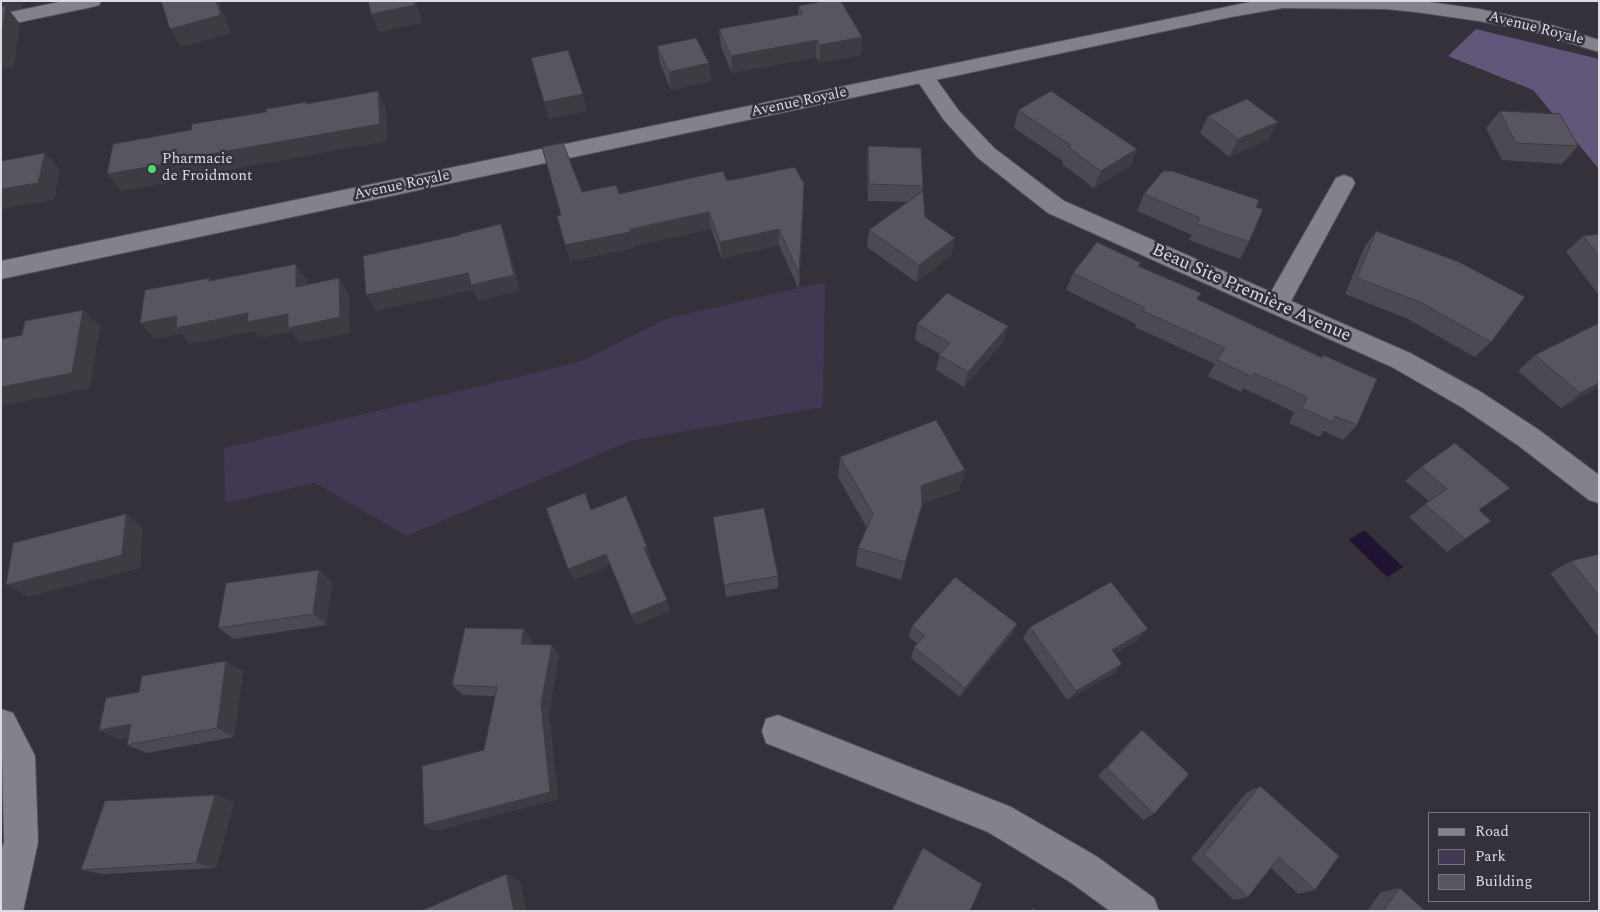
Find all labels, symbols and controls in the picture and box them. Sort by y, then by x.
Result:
street label: Avenue Royale [1487,8,1585,50]
street label: Avenue Royale [749,84,849,122]
place label: Pharmacie de Froidmont [162,151,252,186]
marker: Pharmacie de Froidmont [146,163,158,175]
street label: Avenue Royale [352,167,452,205]
street label: Beau Site Première Avenue [1148,240,1354,348]
legend [1428,812,1590,902]
text: Road [1475,820,1509,843]
text: Park [1475,845,1506,868]
text: Building [1475,870,1532,893]

